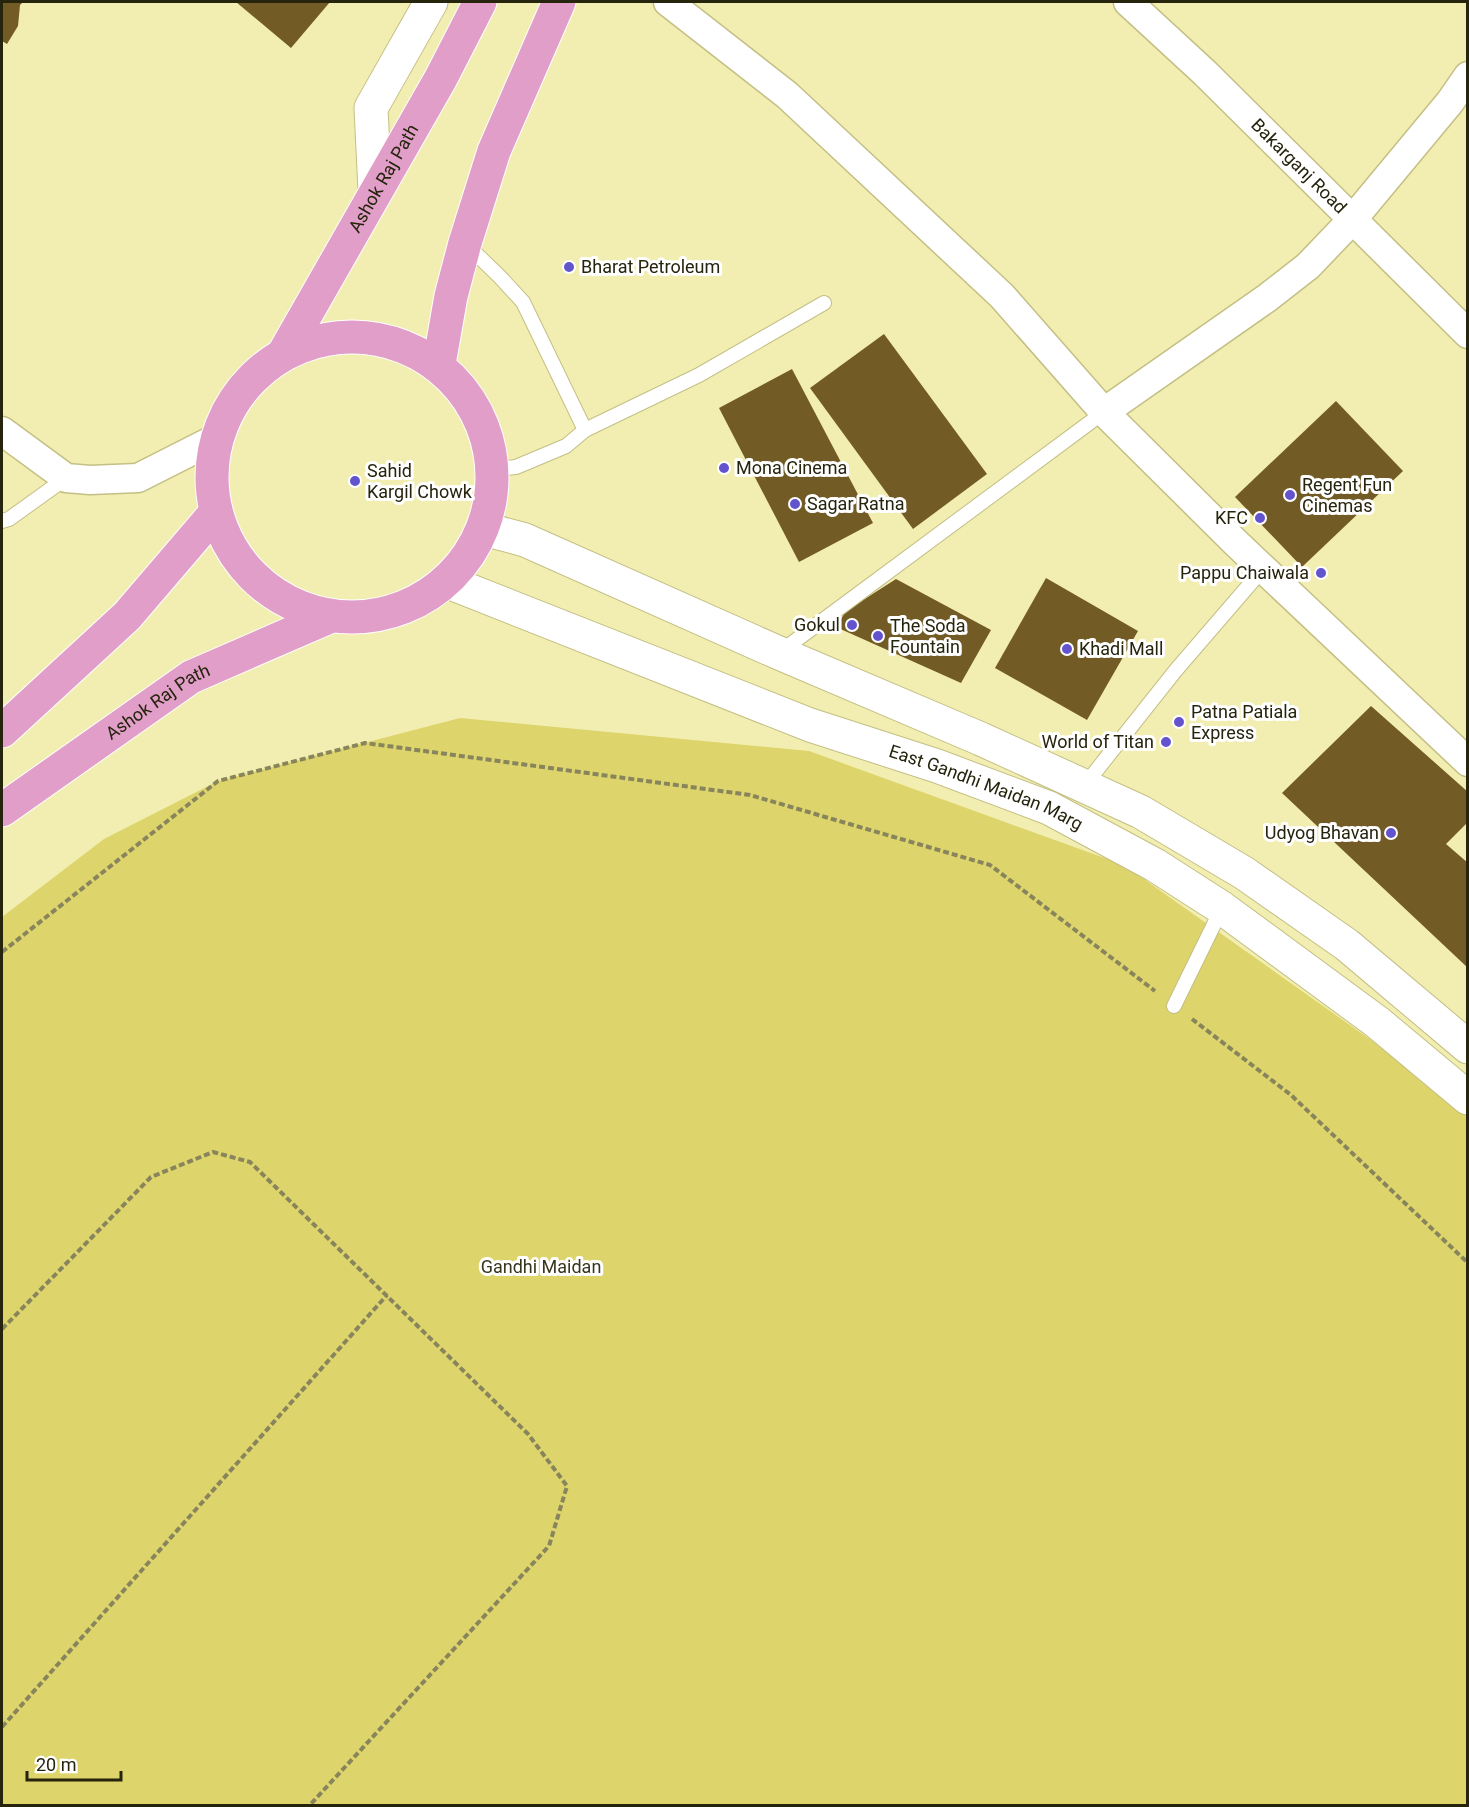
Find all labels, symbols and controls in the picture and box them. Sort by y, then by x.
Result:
street label: Bakarganj Road [1247,114,1351,218]
street label: Ashok Raj Path [344,120,422,236]
place label: Bharat Petroleum [581,256,720,277]
marker: Bharat Petroleum [562,260,576,274]
place label: Mona Cinema [736,457,847,478]
place label: Sahid Kargil Chowk [367,460,473,502]
marker: Mona Cinema [717,461,731,475]
marker: Sahid Kargil Chowk [348,474,362,488]
place label: Regent Fun Cinemas [1302,474,1392,516]
marker: Regent Fun Cinemas [1283,488,1297,502]
place label: Sagar Ratna [807,493,904,514]
marker: Sagar Ratna [788,497,802,511]
place label: KFC [1215,507,1248,528]
marker: KFC [1253,511,1267,525]
place label: Pappu Chaiwala [1180,562,1309,583]
marker: Pappu Chaiwala [1314,566,1328,580]
place label: Gokul [794,614,840,635]
place label: The Soda Fountain [890,615,966,657]
marker: Gokul [845,618,859,632]
marker: The Soda Fountain [871,629,885,643]
place label: Khadi Mall [1079,638,1163,659]
marker: Khadi Mall [1060,642,1074,656]
street label: Ashok Raj Path [101,659,213,744]
place label: Patna Patiala Express [1191,701,1297,743]
marker: Patna Patiala Express [1172,715,1186,729]
place label: World of Titan [1042,731,1154,752]
marker: World of Titan [1159,735,1173,749]
street label: East Gandhi Maidan Marg [886,740,1087,834]
place label: Udyog Bhavan [1265,822,1379,843]
marker: Udyog Bhavan [1384,826,1398,840]
park label: Gandhi Maidan [481,1256,601,1277]
scale bar [27,1744,122,1782]
text: 20 m [36,1754,76,1775]

